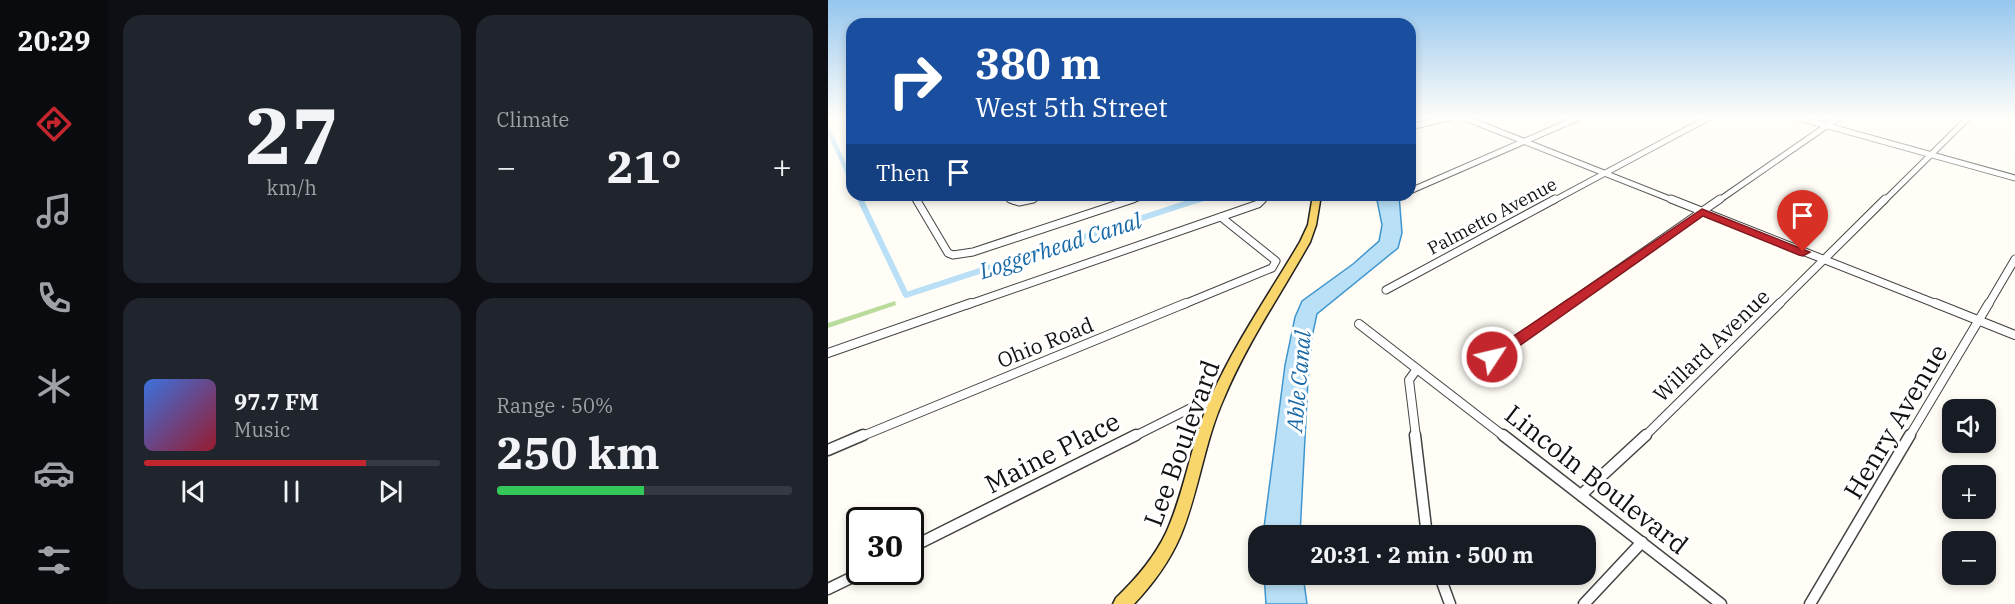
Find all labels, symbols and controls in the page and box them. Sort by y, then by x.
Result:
text: 20:29 [18,23,90,58]
text: 380 m [975,36,1101,91]
icon: right [876,42,954,120]
text: 27 [245,84,339,185]
text: West 5th Street [975,89,1168,124]
icon: directions [33,103,75,145]
text: Climate [497,106,569,133]
text: 21° [607,137,682,195]
text: − [497,145,516,188]
text: + [772,145,792,188]
icon: arrive [942,156,975,189]
text: Then [876,158,930,187]
street label: Palmetto Avenue [1423,172,1561,260]
text: km/h [266,174,317,201]
icon: music [33,190,75,232]
pin [1777,190,1828,252]
icon: arrive [1786,199,1819,232]
water label: Loggerhead Canal [974,205,1145,285]
icon: phone [33,277,75,319]
street label: Willard Avenue [1647,282,1775,408]
street label: Ohio Road [993,310,1098,374]
position arrow [1460,325,1524,389]
water label: Able Canal [1279,329,1317,435]
street label: Henry Avenue [1835,337,1955,505]
street label: Lee Boulevard [1135,355,1227,531]
icon: climate [33,365,75,407]
text: 97.7 FM [234,387,319,416]
text: Range · 50% [497,392,613,419]
street label: Lincoln Boulevard [1498,397,1696,561]
map controls [1942,399,1996,585]
button: sound [1942,399,1996,453]
street label: Maine Place [979,403,1125,501]
text: Music [234,416,290,443]
text: 250 km [497,423,660,481]
icon: car [33,452,75,494]
button: + [1942,465,1996,519]
icon: previous [177,475,210,508]
icon: pause [275,475,308,508]
icon: next [374,475,407,508]
speed limit sign: 30 [846,507,924,585]
button: − [1942,531,1996,585]
icon: filters [33,539,75,581]
text: 20:31 · 2 min · 500 m [1310,540,1534,569]

